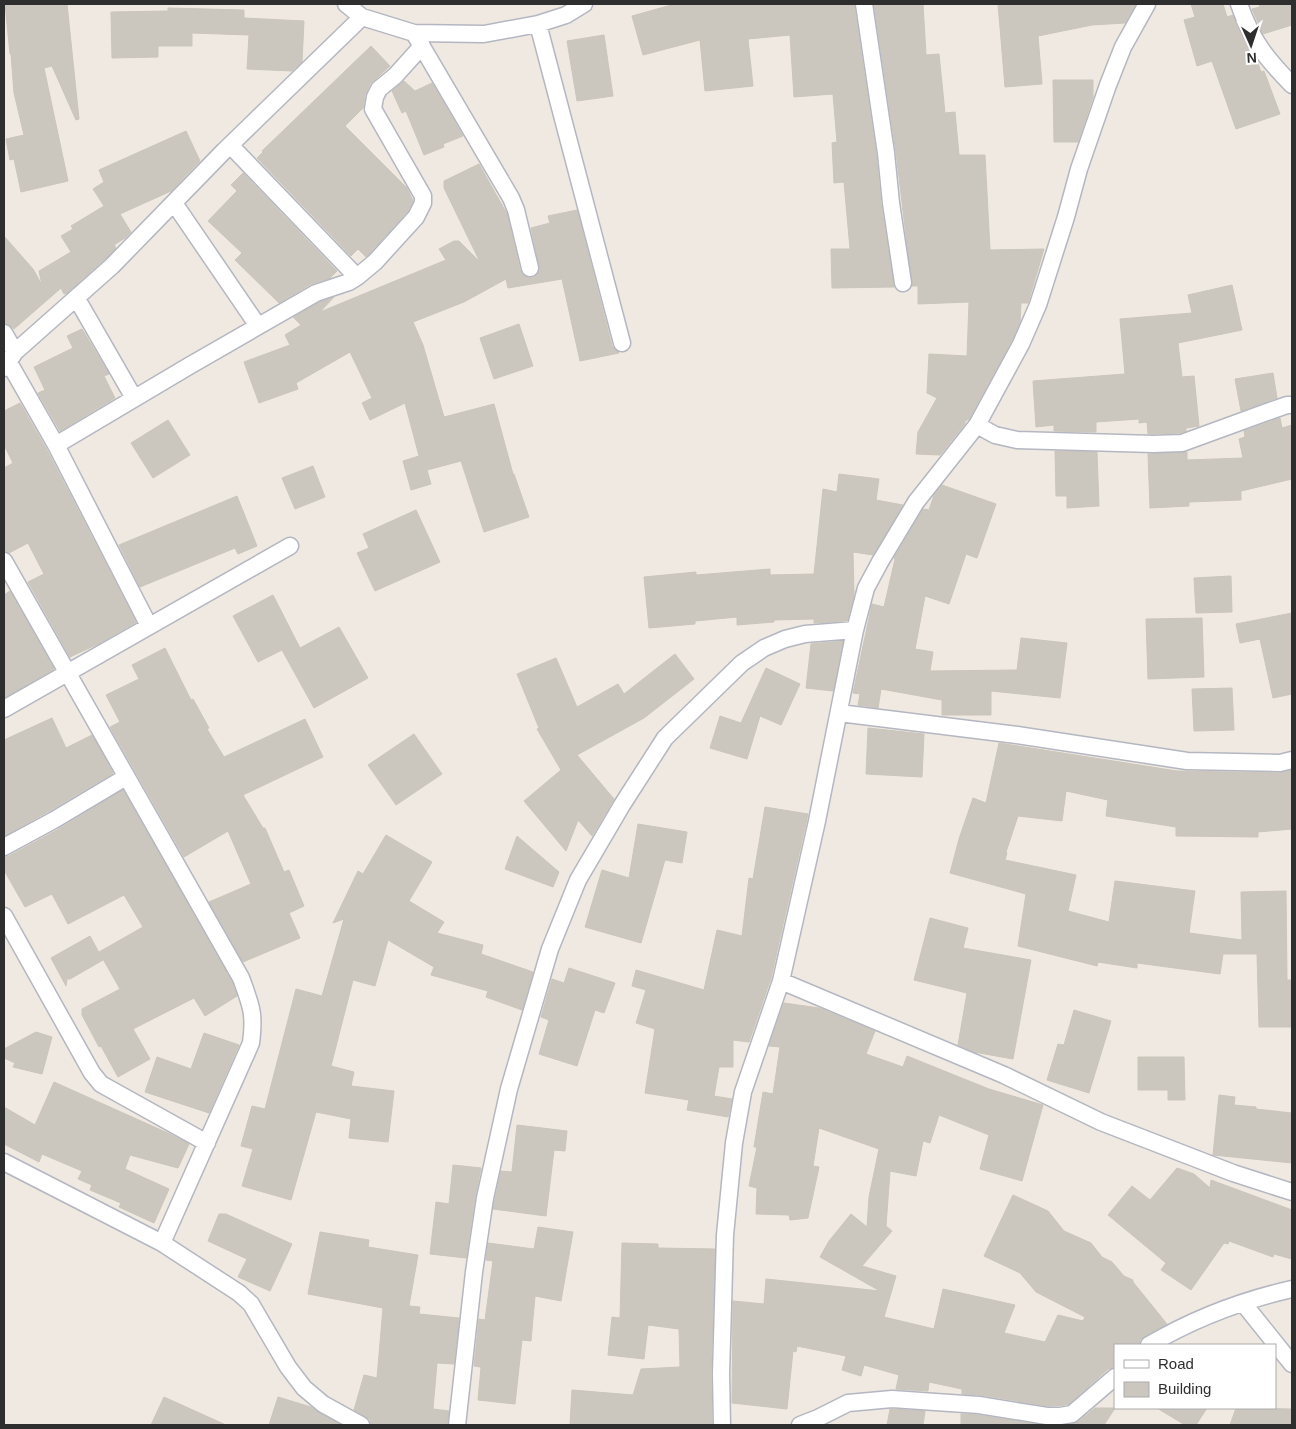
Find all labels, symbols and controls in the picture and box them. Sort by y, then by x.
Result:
north arrow [1226,20,1276,70]
text: N [1246,50,1257,66]
legend [1114,1344,1276,1409]
text: Road [1158,1355,1194,1372]
text: Building [1158,1380,1211,1397]

